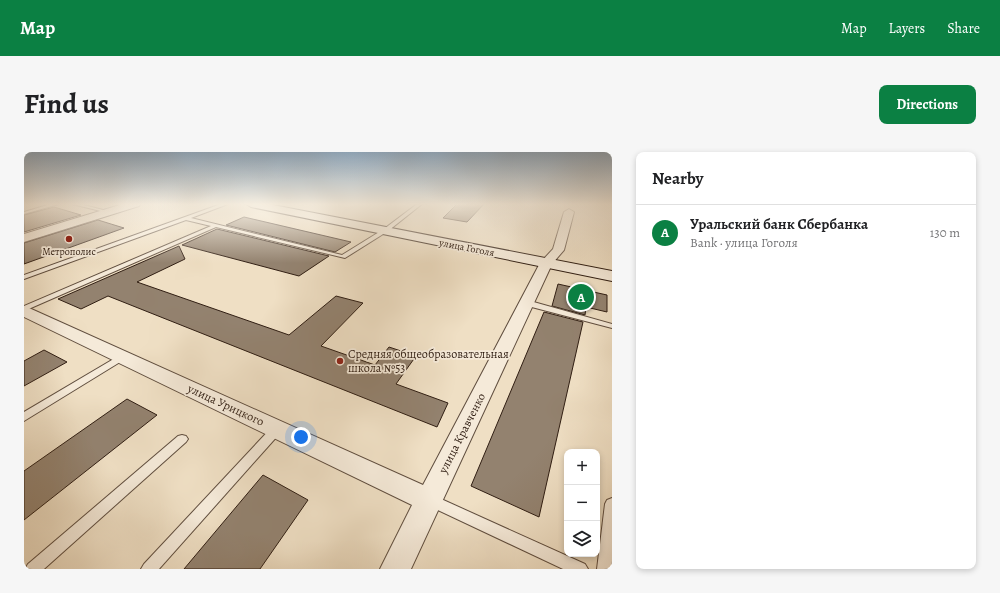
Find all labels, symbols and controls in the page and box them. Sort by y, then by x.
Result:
text: Map [20,15,55,41]
text: Map [841,19,867,38]
text: Layers [889,19,925,38]
text: Share [947,19,980,38]
text: Find us [24,85,109,123]
button: Directions [879,85,976,124]
text: Nearby [652,167,703,190]
text: Уральский банк Сбербанка [690,214,868,234]
text: A [661,224,669,241]
text: 130 m [930,224,960,241]
marker: Метрополис [64,234,74,244]
text: Bank · улица Гоголя [690,234,798,251]
street label: улица Гоголя [437,236,496,259]
place label: Метрополис [42,245,96,259]
pin: A [568,282,594,312]
place label: Средняя общеобразовательная школа №53 [348,346,509,376]
marker: Средняя общеобразовательная школа №53 [335,356,345,366]
street label: улица Урицкого [184,380,267,430]
street label: улица Кравченко [434,390,489,477]
your location [291,427,311,447]
map controls [564,449,600,557]
button: + [564,449,600,485]
button: − [564,485,600,521]
button: layers [564,521,600,557]

